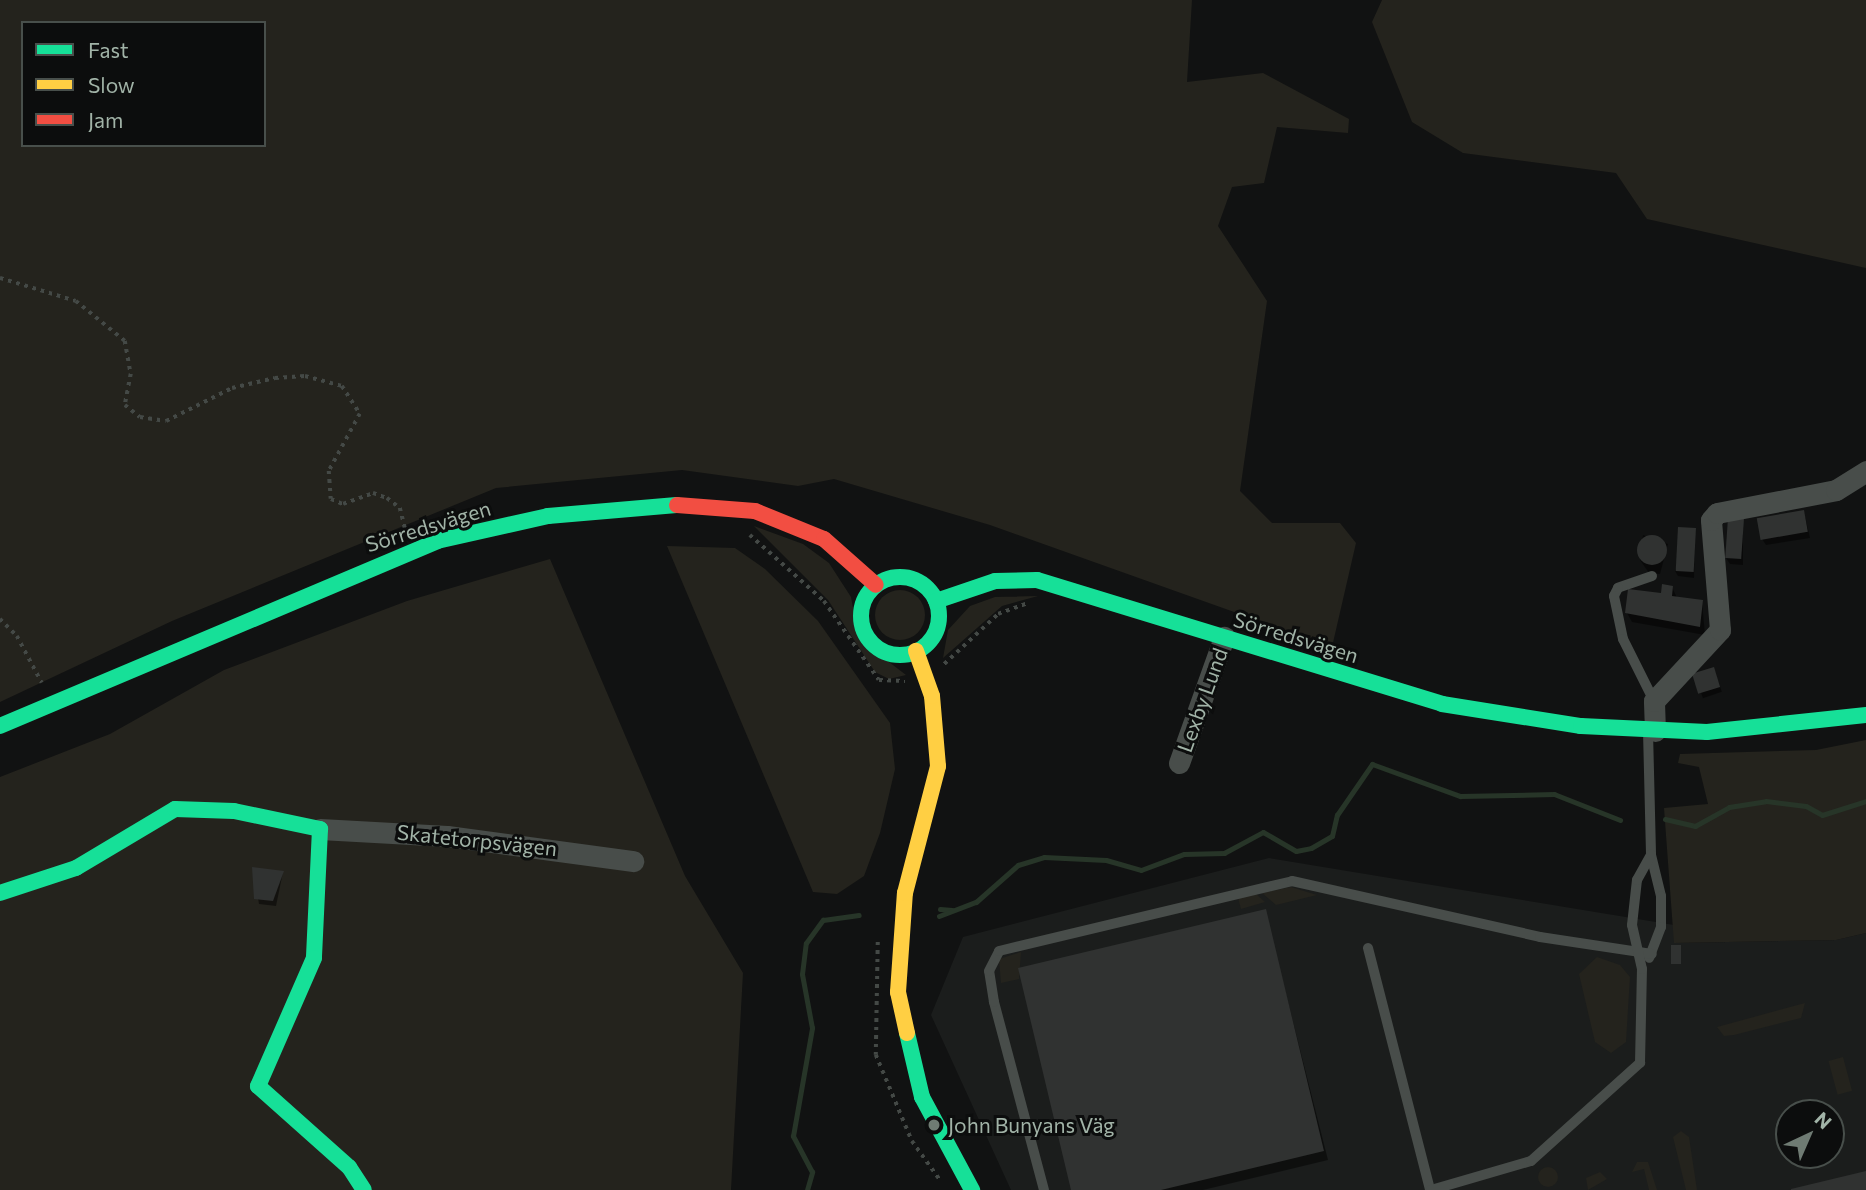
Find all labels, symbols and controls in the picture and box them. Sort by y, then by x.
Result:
legend [21,21,266,147]
text: Fast [88,37,129,62]
text: Slow [88,72,135,97]
text: Jam [88,107,123,132]
street label: Sörredsvägen [362,495,494,557]
street label: Sörredsvägen [1230,606,1362,668]
street label: Lexby Lund [1171,644,1233,756]
street label: Skatetorpsvägen [396,819,558,861]
north arrow [1775,1099,1845,1169]
text: N [1810,1107,1837,1133]
place label: John Bunyans Väg [948,1112,1115,1138]
marker: John Bunyans Väg [926,1117,942,1133]

